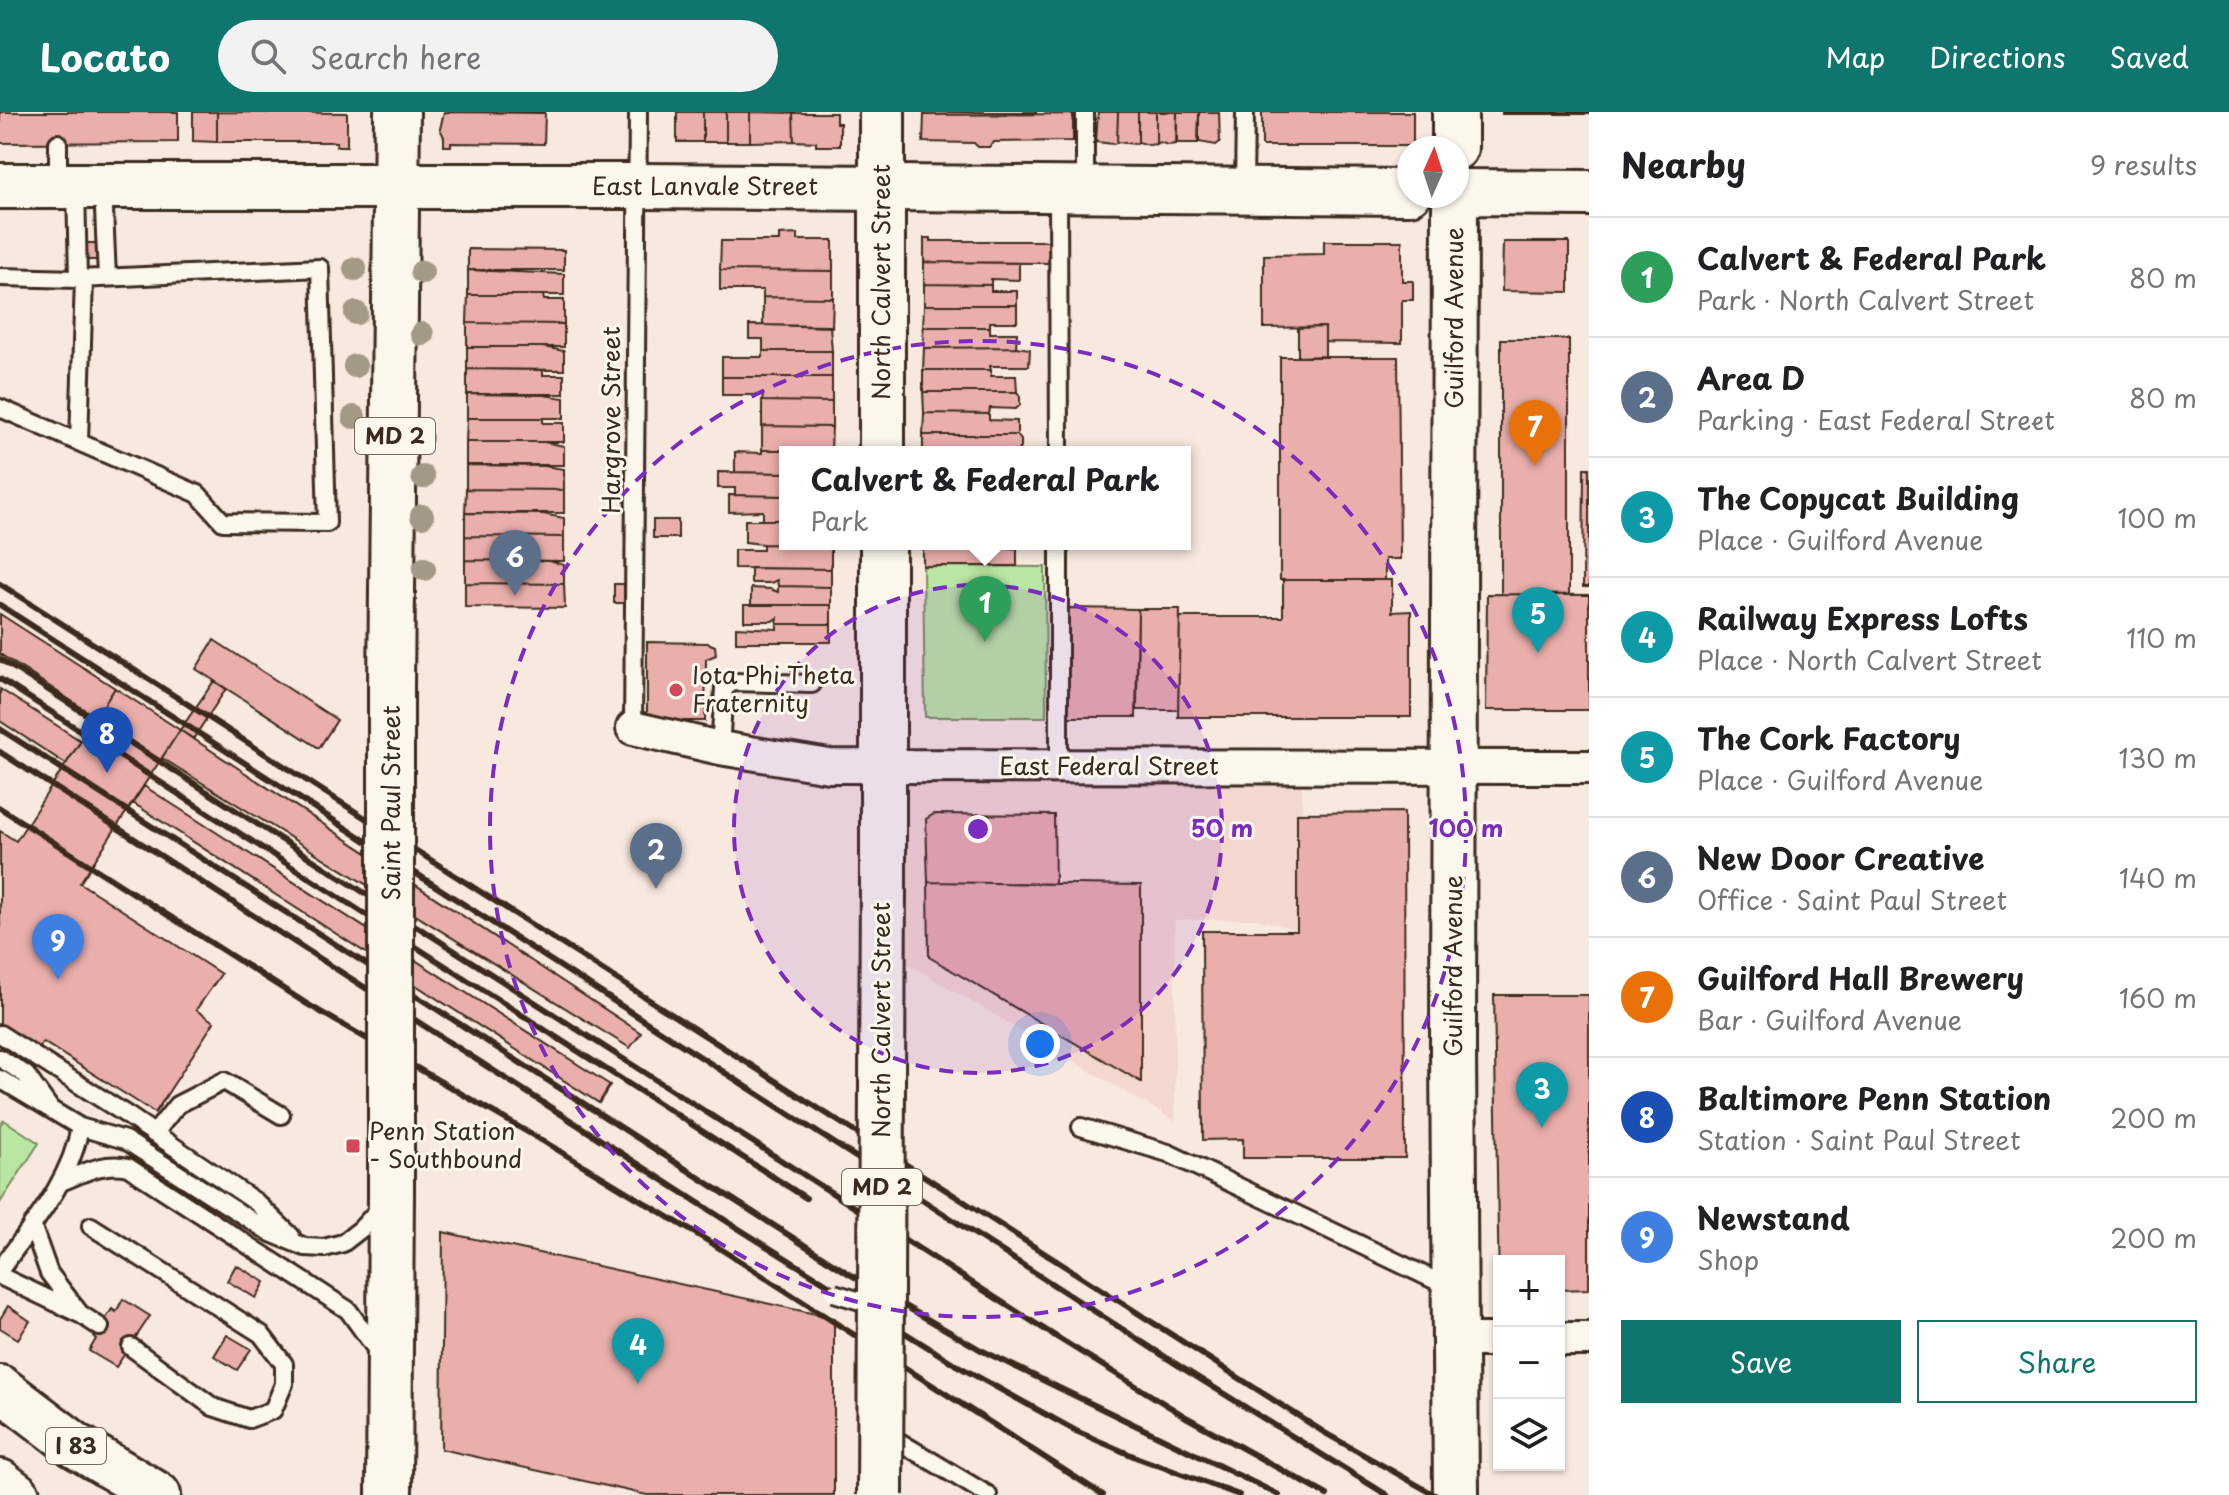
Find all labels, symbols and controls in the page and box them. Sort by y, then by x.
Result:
search box [218,20,778,92]
text: Locato [40,28,170,85]
icon: search [246,34,290,78]
text: Search here [310,34,482,79]
text: Map [1826,35,1885,78]
text: Directions [1929,35,2066,78]
text: Saved [2110,35,2189,78]
north arrow [1397,136,1469,208]
text: Nearby [1621,138,1746,190]
text: 9 results [2090,145,2197,184]
street label: North Calvert Street [862,164,898,400]
street label: East Lanvale Street [592,167,818,203]
street label: Guilford Avenue [1435,227,1471,409]
text: Calvert & Federal Park [1697,235,2046,280]
text: 1 [1641,258,1653,297]
text: 80 m [2129,258,2197,297]
text: Park · North Calvert Street [1697,280,2034,319]
street label: Hargrove Street [592,326,628,514]
text: Area D [1697,355,1805,400]
text: 2 [1638,378,1656,417]
text: 80 m [2129,378,2197,417]
pin: 7 [1509,400,1561,466]
text: Parking · East Federal Street [1697,400,2055,439]
road number: MD 2 [355,418,435,454]
popup [779,446,1191,550]
text: Calvert & Federal Park [810,456,1160,501]
text: The Copycat Building [1697,475,2019,520]
text: 3 [1638,498,1656,537]
text: 100 m [2117,498,2197,537]
text: Park [810,501,868,540]
text: Place · Guilford Avenue [1697,520,1983,559]
pin: 6 [489,530,541,596]
pin: 1 [959,576,1011,642]
pin: 5 [1512,587,1564,653]
text: Railway Express Lofts [1697,595,2028,640]
text: 4 [1638,618,1656,657]
text: 110 m [2126,618,2197,657]
text: Place · North Calvert Street [1697,640,2042,679]
place label: Iota Phi Theta Fraternity [692,656,854,720]
marker: Iota Phi Theta Fraternity [667,681,685,699]
street label: Saint Paul Street [372,705,408,901]
pin: 8 [81,707,133,773]
text: The Cork Factory [1697,715,1961,760]
text: 5 [1639,738,1655,777]
text: 130 m [2118,738,2197,777]
street label: East Federal Street [999,747,1219,783]
text: Place · Guilford Avenue [1697,760,1983,799]
text: 50 m [1191,809,1253,845]
text: 100 m [1429,809,1503,845]
centre of rings [964,815,992,843]
pin: 2 [630,823,682,889]
text: New Door Creative [1697,835,1984,880]
text: 6 [1638,858,1656,897]
text: 140 m [2119,858,2197,897]
street label: Guilford Avenue [1434,875,1470,1057]
text: Office · Saint Paul Street [1697,880,2007,919]
street label: North Calvert Street [862,902,898,1138]
pin: 9 [32,914,84,980]
text: Guilford Hall Brewery [1697,955,2024,1000]
text: 7 [1640,978,1654,1017]
text: 160 m [2119,978,2197,1017]
text: Bar · Guilford Avenue [1697,1000,1962,1039]
your location [1020,1024,1060,1064]
pin: 3 [1516,1062,1568,1128]
text: Baltimore Penn Station [1697,1075,2051,1120]
text: 8 [1639,1098,1655,1137]
text: 200 m [2110,1098,2197,1137]
place label: Penn Station - Southbound [369,1112,522,1176]
text: Station · Saint Paul Street [1697,1120,2021,1159]
marker: Penn Station - Southbound [344,1137,362,1155]
road number: MD 2 [842,1169,922,1205]
text: Newstand [1697,1195,1850,1240]
text: 9 [1639,1218,1655,1257]
text: 200 m [2110,1218,2197,1257]
text: Shop [1697,1240,1759,1279]
map controls [1493,1255,1565,1471]
button: + [1493,1255,1565,1327]
pin: 4 [612,1318,664,1384]
button: Save [1621,1320,1901,1403]
button: Share [1917,1320,2197,1403]
button: − [1493,1327,1565,1399]
button: layers [1493,1399,1565,1471]
road number: I 83 [46,1428,106,1464]

